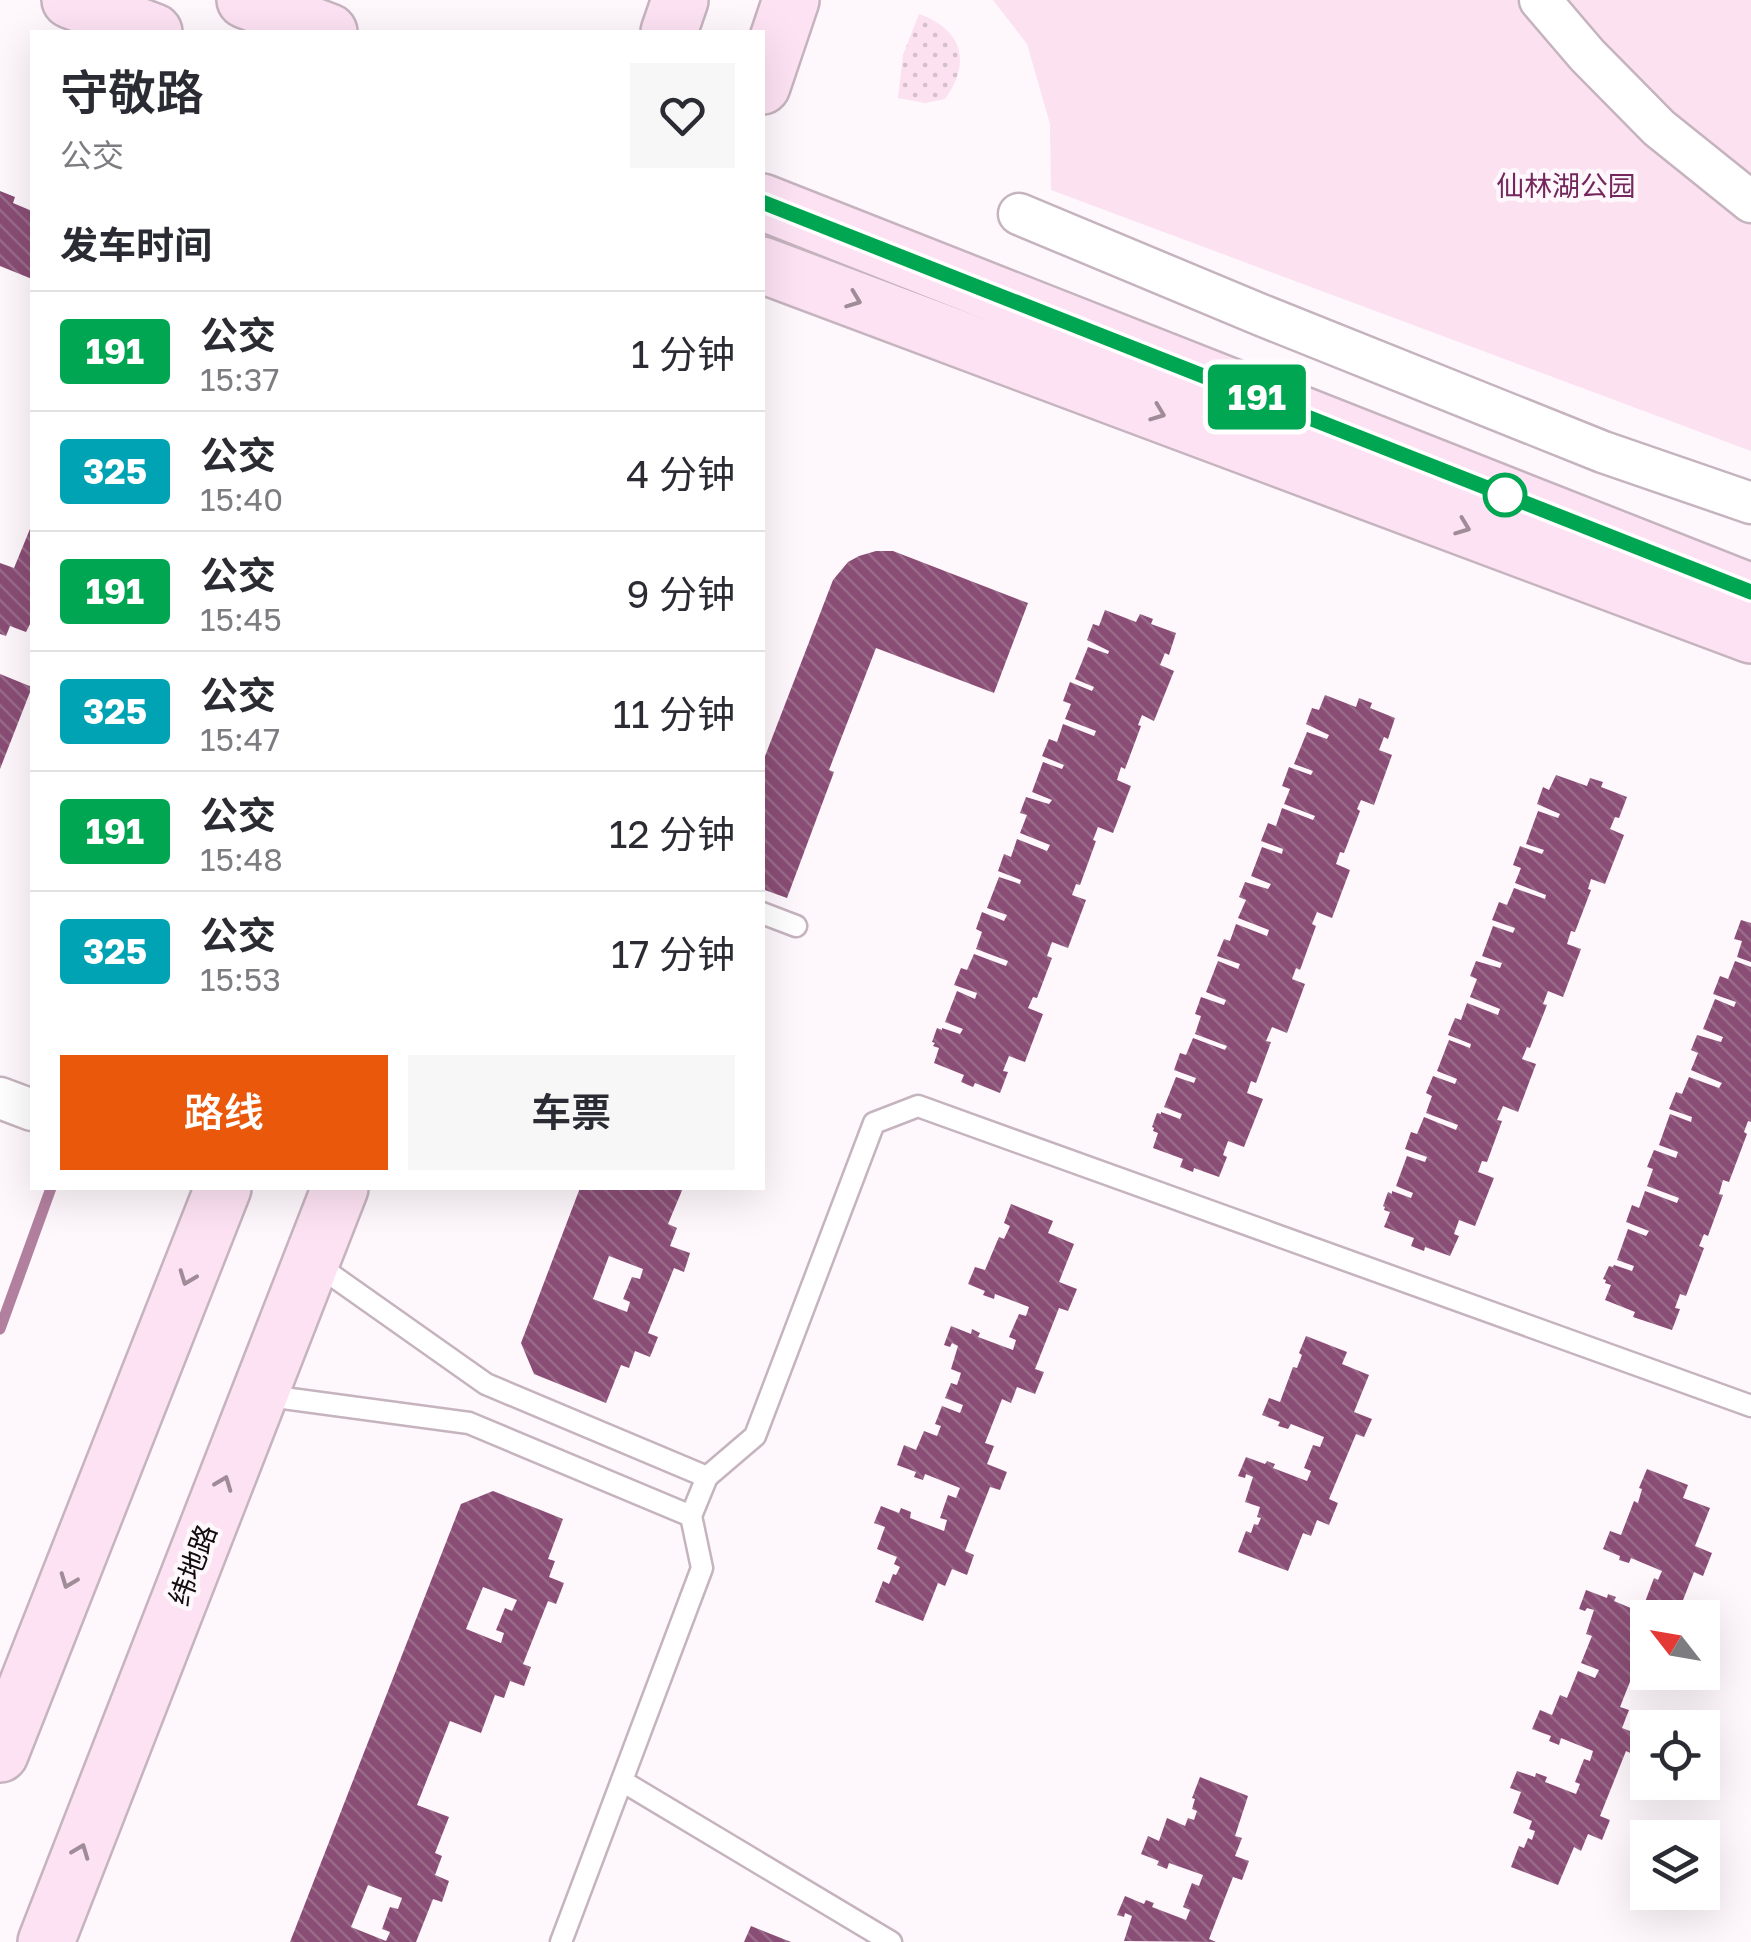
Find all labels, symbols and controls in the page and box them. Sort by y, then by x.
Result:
text: 守敬路 [60,63,204,121]
button: heart [630,63,735,168]
text: 公交 [60,136,124,174]
park label: 仙林湖公园 [1496,169,1636,202]
text: 发车时间 [60,222,212,267]
one-way arrow [844,288,861,308]
text: 公交 [200,312,276,357]
text: 191 [86,330,144,372]
text: 1 分钟 [631,331,735,376]
text: 15:37 [200,360,279,398]
line badge: 191 [1200,364,1314,430]
text: 191 [1228,376,1286,418]
one-way arrow [1149,402,1166,422]
text: 公交 [200,432,276,477]
text: 325 [83,450,147,492]
text: 4 分钟 [626,451,735,496]
unlabelled marker [1484,474,1526,516]
text: 15:40 [200,480,283,518]
one-way arrow [1453,516,1470,536]
text: 公交 [200,552,276,597]
text: 191 [86,570,144,612]
text: 9 分钟 [627,571,735,616]
text: 15:45 [200,600,282,638]
text: 公交 [200,672,276,717]
text: 325 [83,690,147,732]
text: 11 分钟 [613,691,735,736]
text: 15:47 [200,720,280,758]
text: 公交 [200,792,276,837]
text: 191 [86,810,144,852]
text: 12 分钟 [609,811,735,856]
text: 15:48 [200,840,283,878]
text: 公交 [200,912,276,957]
text: 325 [83,930,147,972]
text: 17 分钟 [611,931,735,976]
text: 15:53 [200,960,281,998]
button: 路线 [60,1055,388,1170]
button: 车票 [408,1055,735,1170]
one-way arrow [179,1269,199,1286]
one-way arrow [213,1475,233,1493]
street label: 纬地路 [162,1520,223,1610]
one-way arrow [60,1571,80,1588]
north arrow [1630,1600,1720,1690]
map controls [1630,1600,1720,1910]
button: locate [1630,1710,1720,1800]
button: layers [1630,1820,1720,1910]
one-way arrow [69,1843,89,1861]

